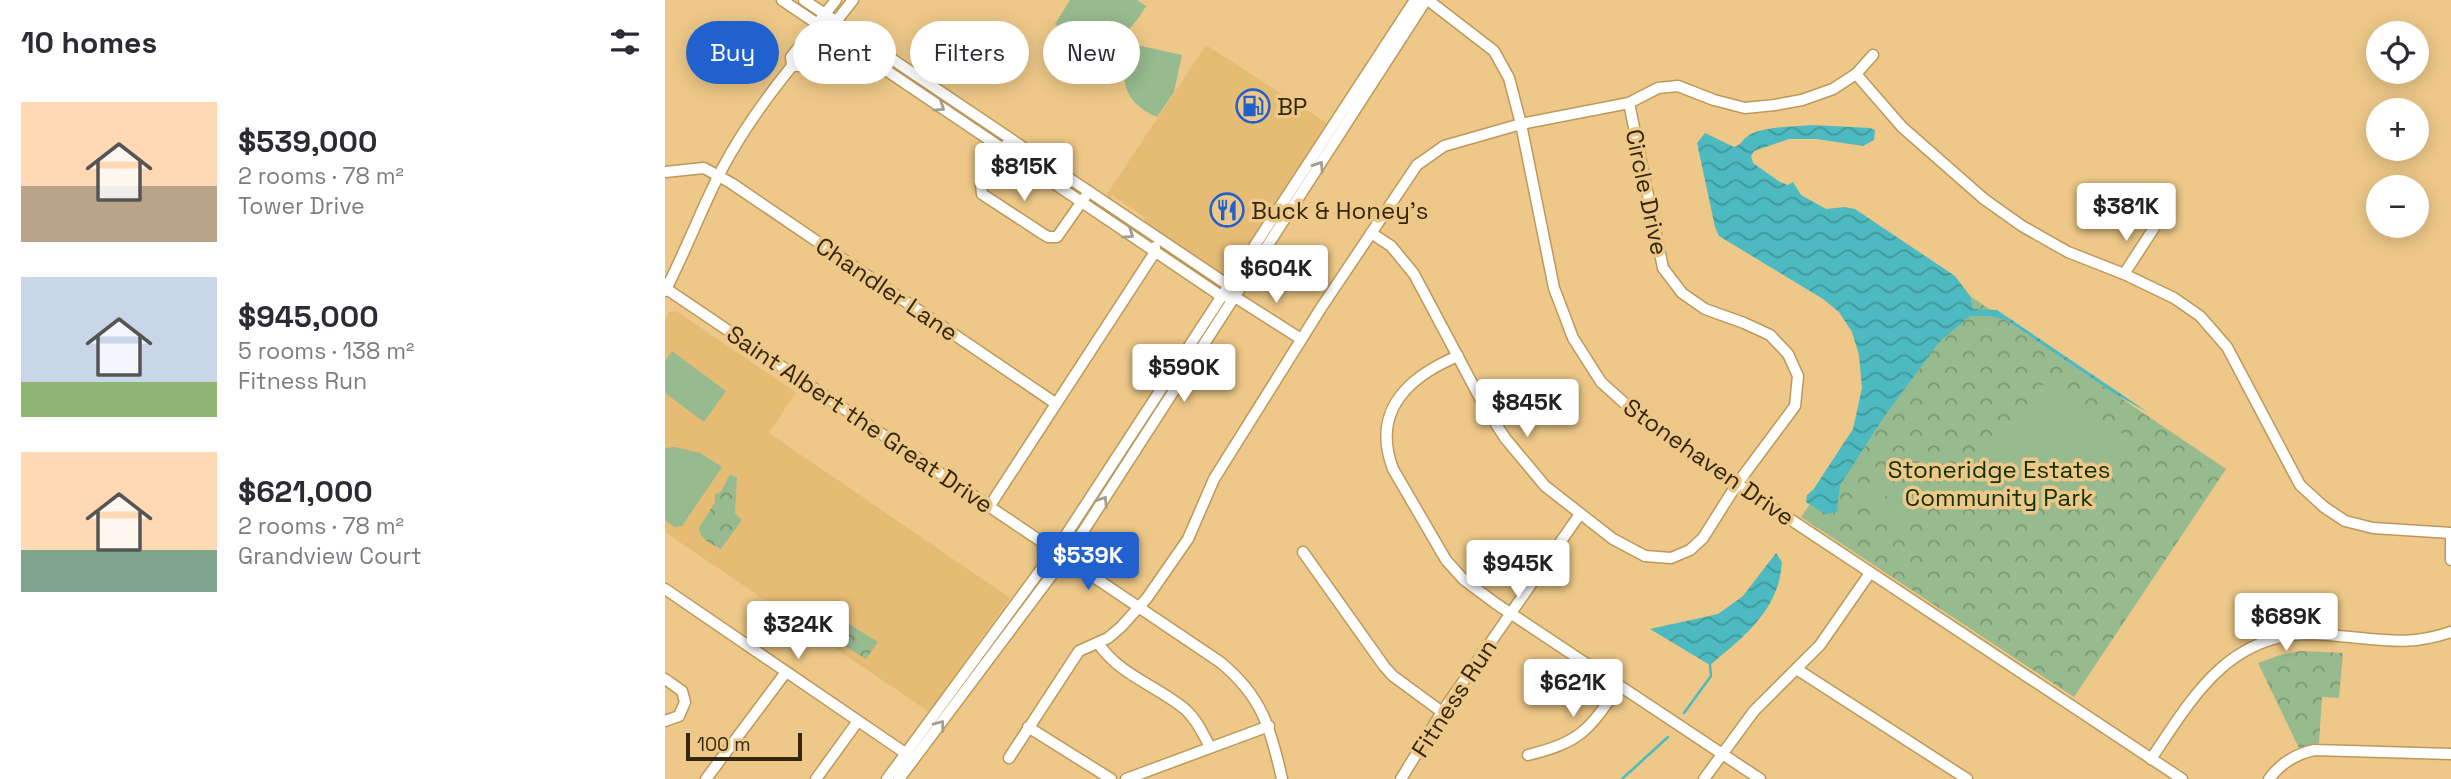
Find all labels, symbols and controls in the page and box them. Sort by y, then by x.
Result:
chip: Buy [686,21,779,84]
chip: Rent [793,21,896,84]
chip: Filters [910,21,1029,84]
chip: New [1043,21,1140,84]
map controls [2366,21,2429,238]
button: locate [2366,21,2429,84]
text: 10 homes [21,23,157,62]
icon: filters [606,23,644,61]
fuel station icon: BP [1234,87,1272,125]
place label: BP [1277,91,1307,122]
button: + [2366,98,2429,161]
one-way arrow [932,99,945,111]
text: $539,000 [238,122,377,161]
street label: Circle Drive [1619,126,1675,258]
icon: home [77,130,161,214]
pin: $815K [975,144,1073,203]
text: $815K [991,151,1057,181]
text: 2 rooms · 78 m² [238,161,404,191]
one-way arrow [1311,161,1323,174]
button: − [2366,175,2429,238]
pin: $381K [2077,184,2175,243]
text: Tower Drive [238,191,365,221]
restaurant icon: Buck & Honey's [1208,191,1246,229]
text: $381K [2093,191,2159,221]
place label: Buck & Honey's [1251,195,1428,226]
one-way arrow [1121,226,1134,239]
street label: Chandler Lane [810,230,964,348]
pin: $604K [1227,246,1325,305]
text: $604K [1240,253,1312,283]
text: $945,000 [238,297,379,336]
icon: home [77,305,161,389]
street label: Saint Albert the Great Drive [721,318,999,520]
text: 5 rooms · 138 m² [238,336,414,366]
pin: $590K [1135,344,1233,404]
text: $590K [1148,352,1220,382]
text: Fitness Run [238,366,367,396]
pin: $845K [1478,380,1576,439]
text: $845K [1492,387,1562,417]
street label: Stonehaven Drive [1617,391,1801,533]
park label: Stoneridge Estates Community Park [1888,454,2110,513]
text: $621,000 [238,472,373,511]
icon: home [77,480,161,564]
one-way arrow [1094,496,1107,509]
text: 2 rooms · 78 m² [238,511,404,541]
pin: $539K [1039,532,1137,592]
text: $539K [1053,540,1123,570]
pin: $945K [1469,540,1567,600]
text: Grandview Court [238,541,422,571]
text: $945K [1483,548,1553,578]
pin: $689K [2237,594,2335,653]
text: $689K [2251,601,2321,631]
pin: $324K [749,602,847,661]
text: $324K [763,609,833,639]
street label: Fitness Run [1404,633,1504,763]
pin: $621K [1524,660,1622,719]
text: $621K [1540,667,1606,697]
one-way arrow [932,720,944,732]
scale bar [686,730,801,762]
text: 100 m [697,732,751,757]

